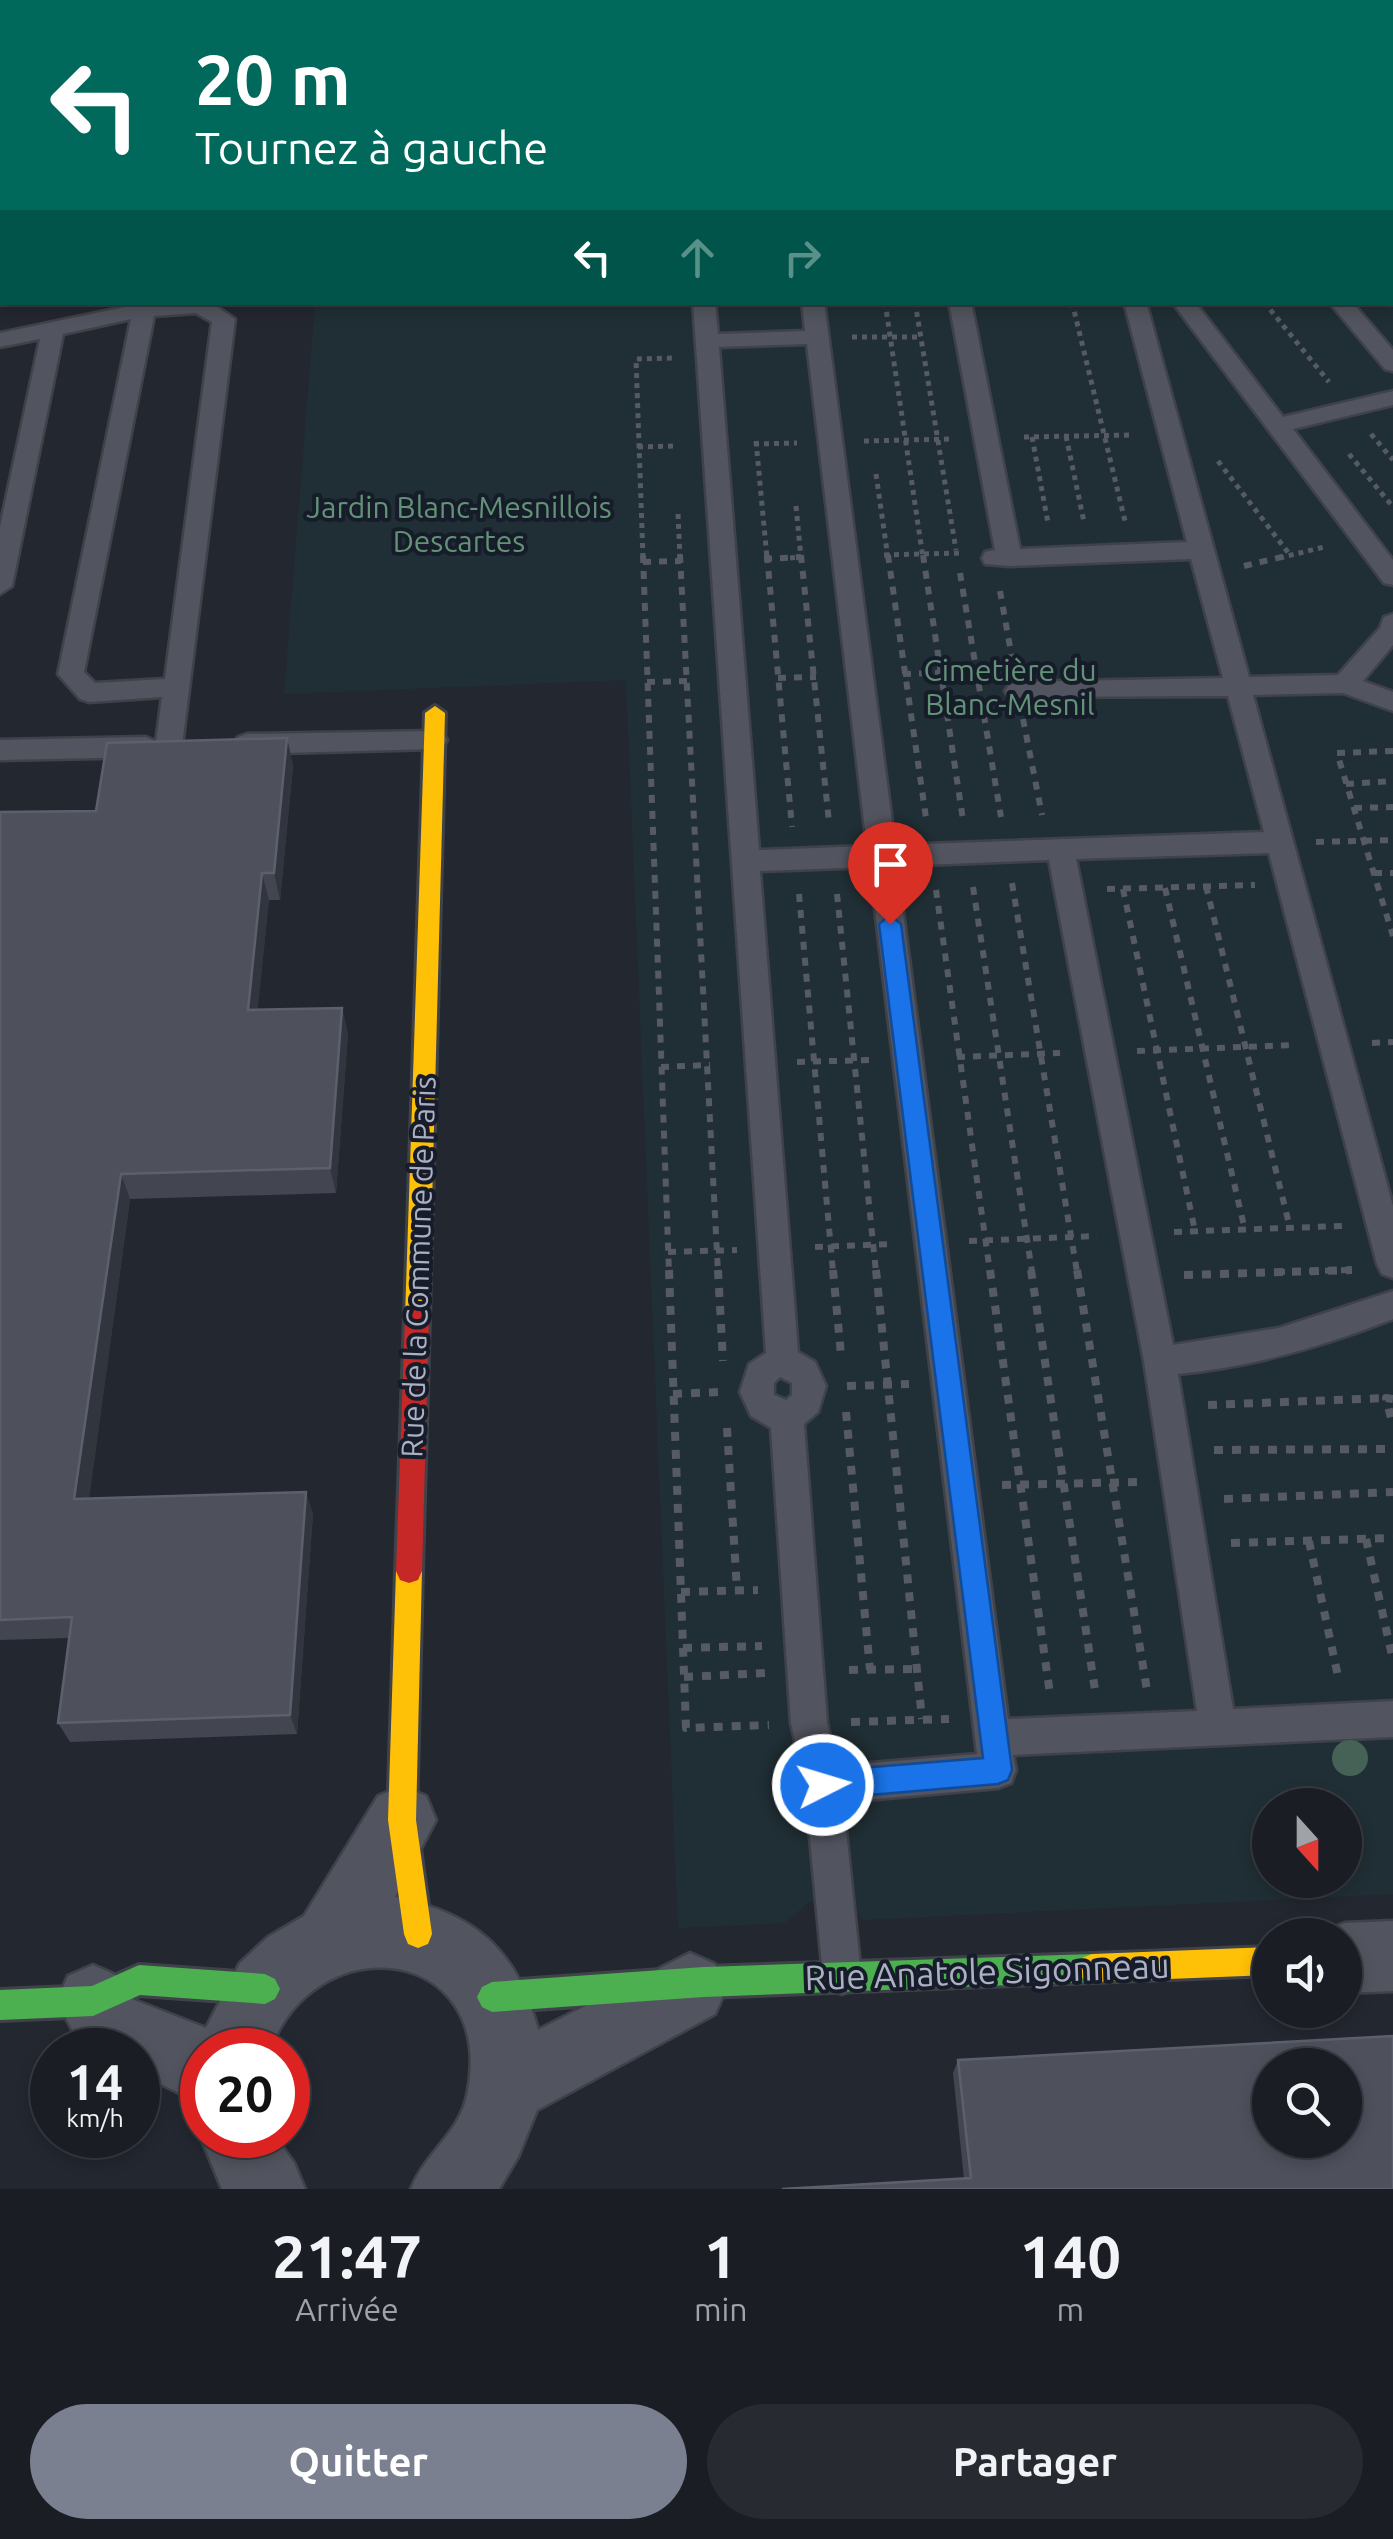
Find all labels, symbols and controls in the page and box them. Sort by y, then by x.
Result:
icon: left [30,40,160,170]
text: 20 m [195,40,351,118]
text: Tournez à gauche [195,122,548,173]
icon: left [565,230,620,285]
icon: ahead [670,230,725,285]
icon: right [775,230,830,285]
park label: Jardin Blanc-Mesnillois Descartes [306,490,612,558]
park label: Cimetière du Blanc-Mesnil [923,653,1097,721]
pin [848,822,933,925]
icon: arrive [863,837,918,892]
street label: Rue de la Commune de Paris [394,1076,442,1458]
position arrow [771,1733,875,1837]
north arrow [1252,1788,1362,1898]
map controls [1252,1788,1362,2158]
button: sound [1252,1918,1362,2028]
street label: Rue Anatole Sigonneau [804,1945,1170,1997]
speed limit sign: 20 [180,2028,310,2158]
button: search [1252,2048,1362,2158]
text: 14 [67,2053,123,2109]
text: km/h [66,2104,124,2132]
text: 21:47 [272,2222,422,2289]
text: 1 [704,2222,738,2289]
text: 140 [1020,2222,1121,2289]
text: Arrivée [295,2291,399,2327]
text: min [694,2291,748,2327]
text: m [1056,2291,1084,2327]
button: Quitter [30,2404,687,2519]
button: Partager [707,2404,1363,2519]

